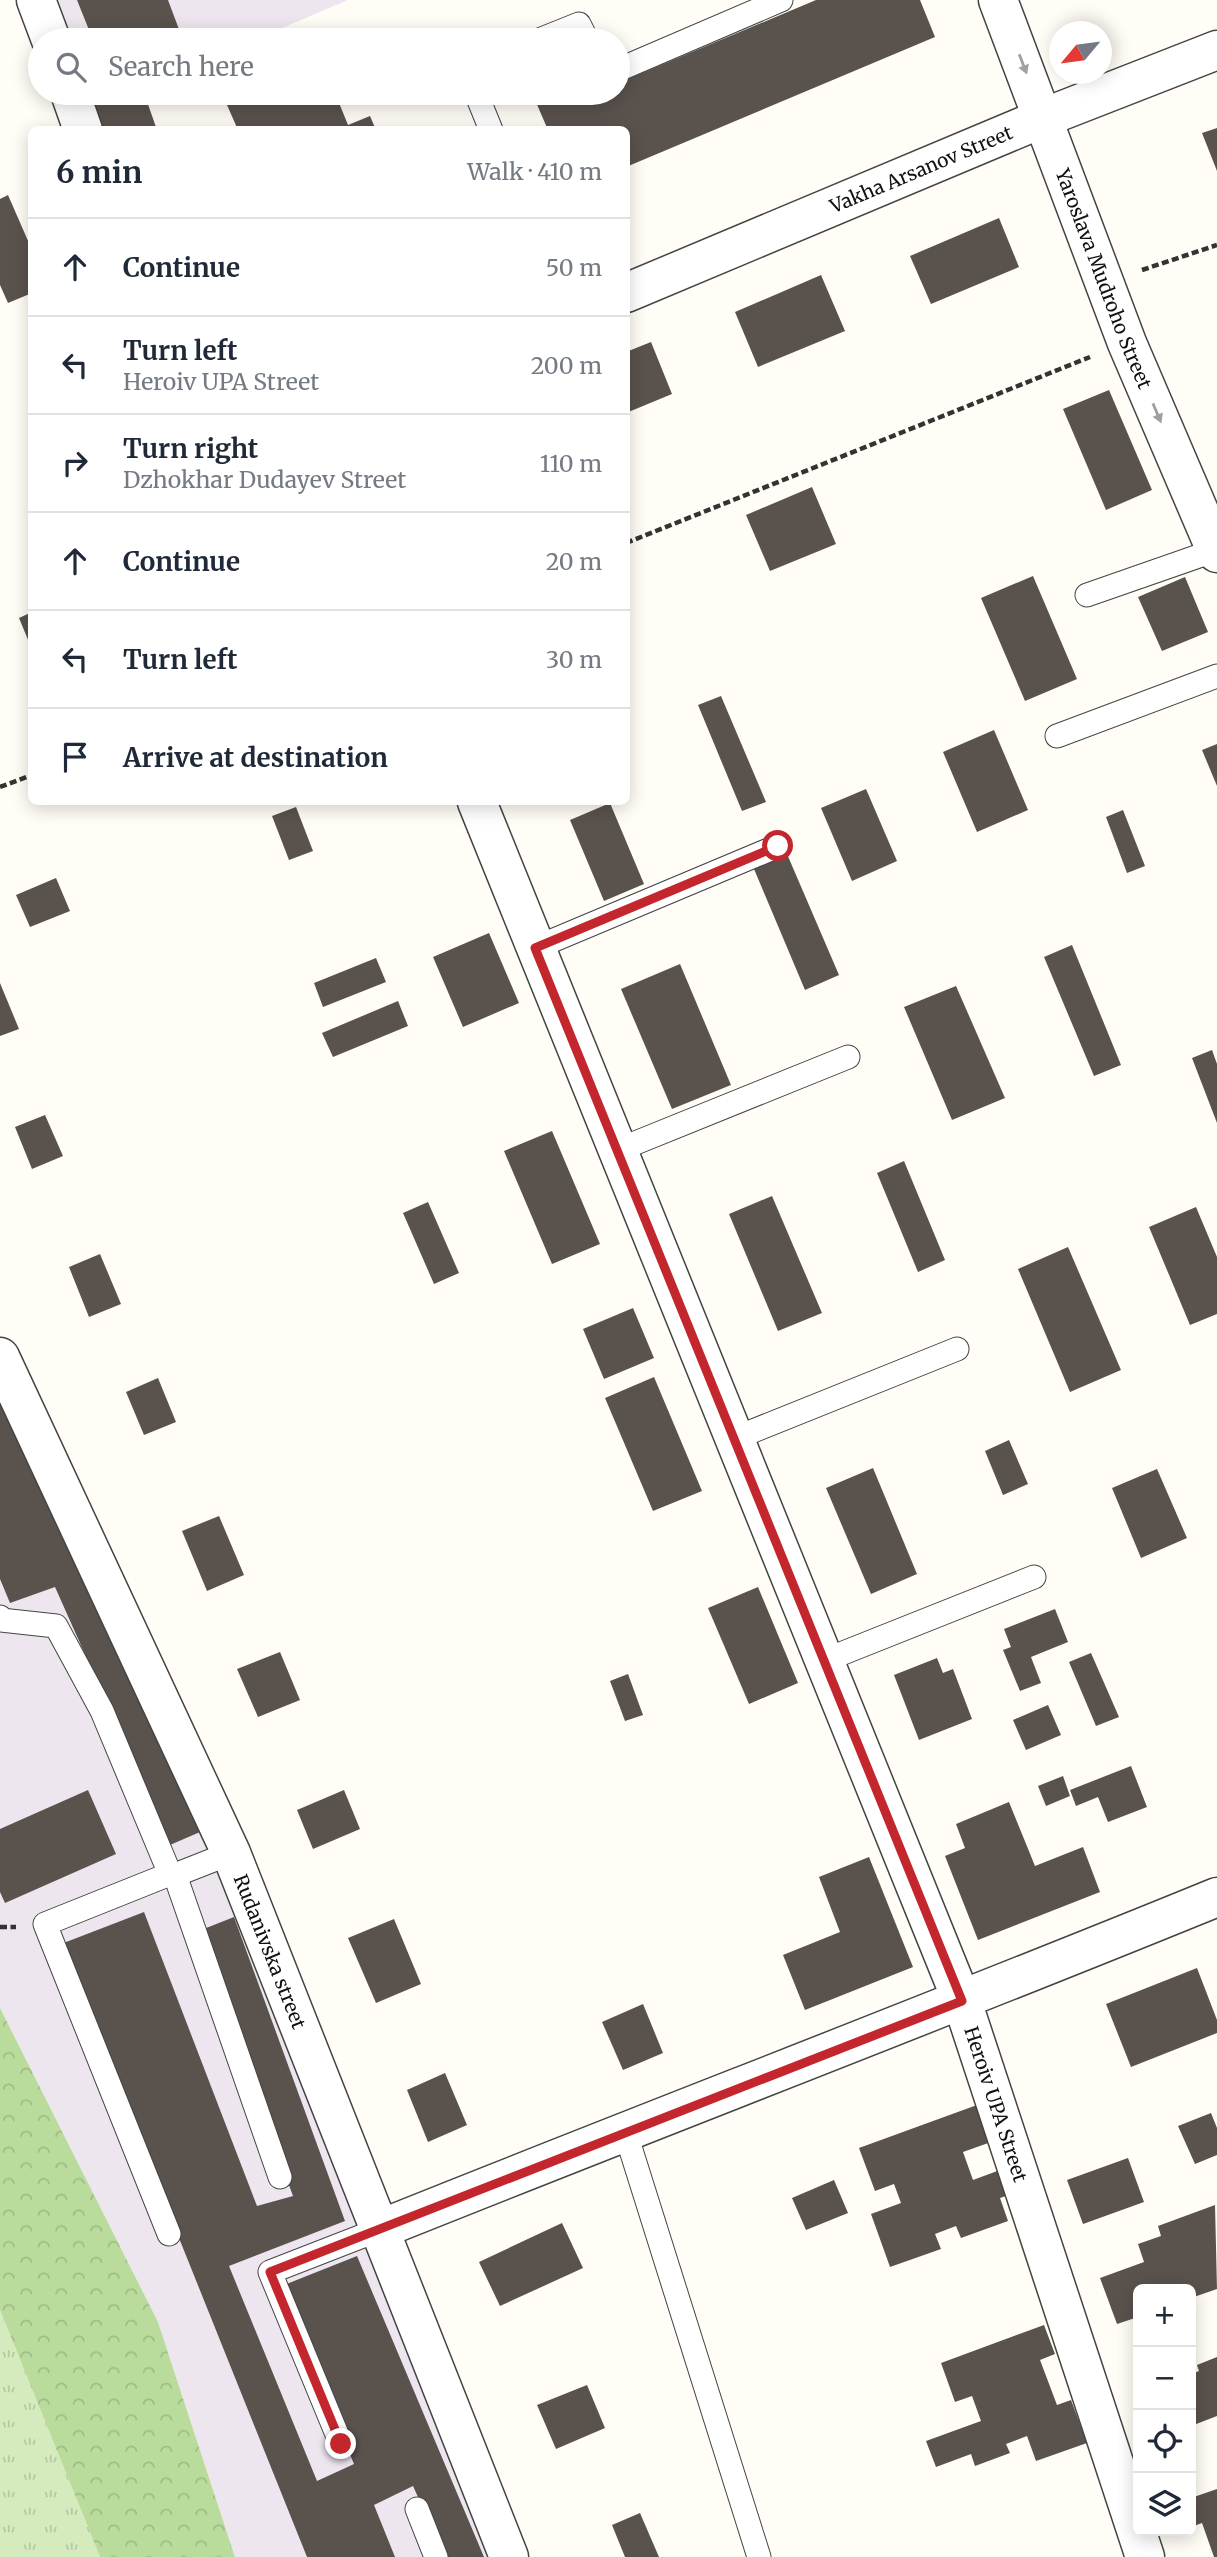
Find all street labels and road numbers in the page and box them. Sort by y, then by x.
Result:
street label: Vakha Arsanov Street [825,120,1017,219]
street label: Yaroslava Mudroho Street [1050,164,1157,393]
street label: Rudanivska street [229,1871,311,2033]
street label: Heroiv UPA Street [959,2023,1033,2185]

